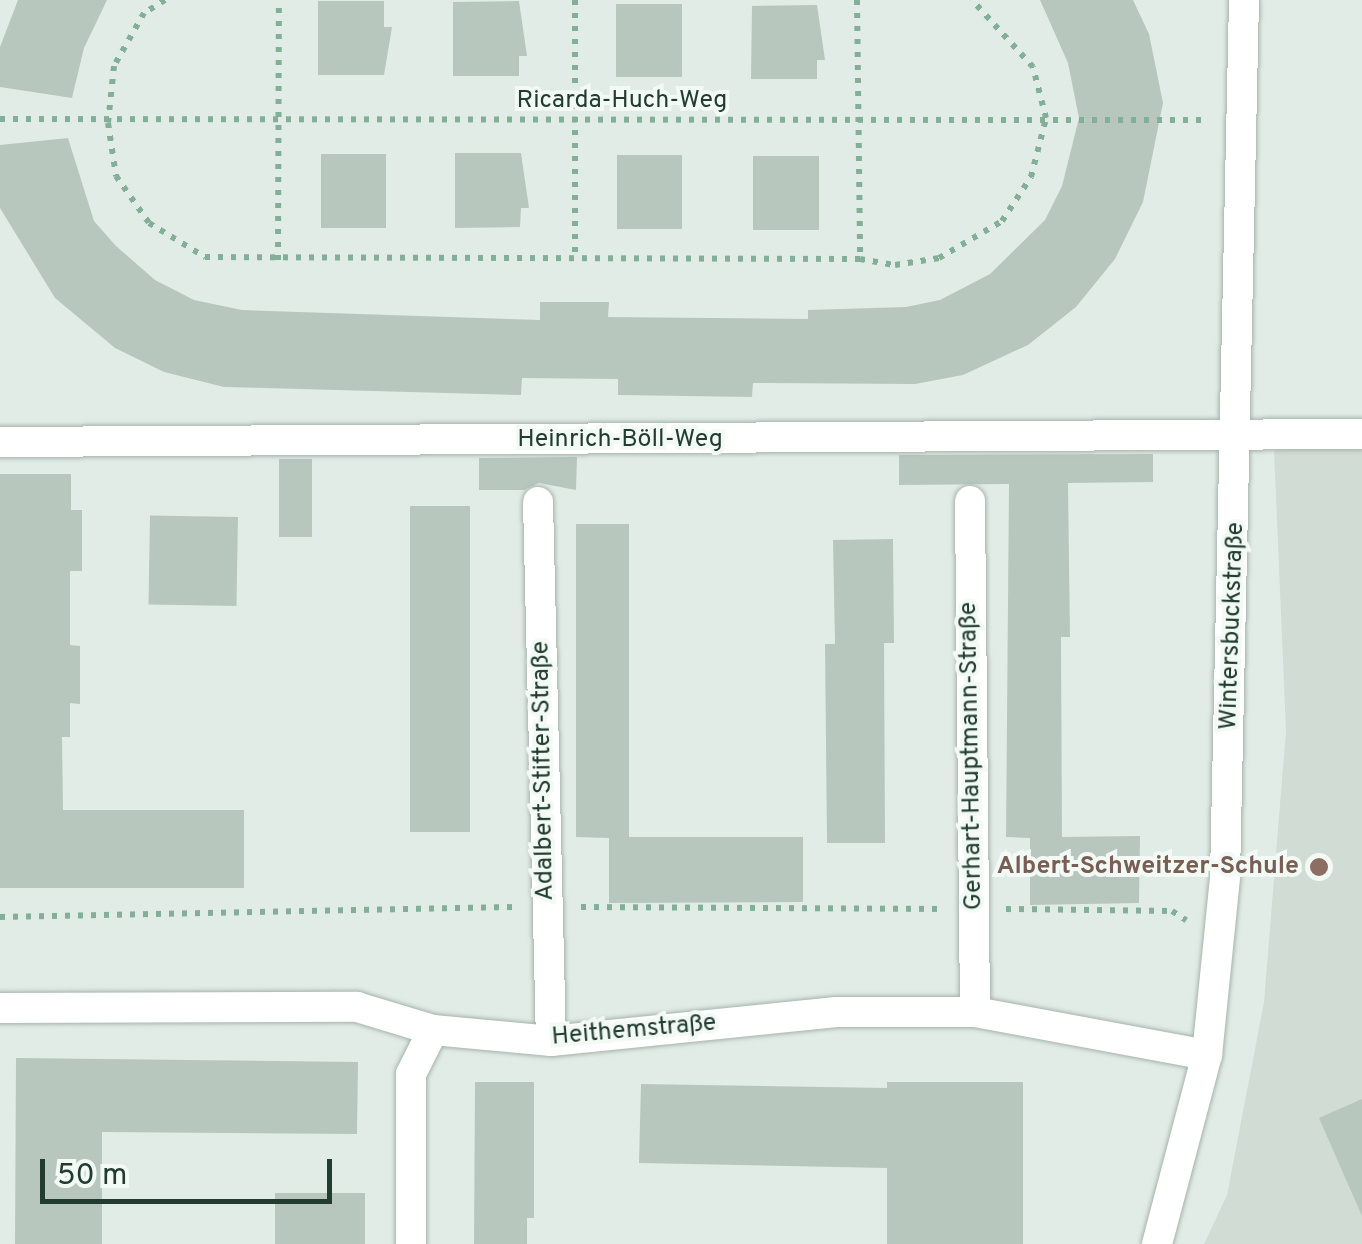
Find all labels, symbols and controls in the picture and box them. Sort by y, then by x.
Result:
street label: Ricarda-Huch-Weg [517,86,727,116]
street label: Heinrich-Böll-Weg [517,425,723,455]
street label: Wintersbuckstraße [1214,522,1252,730]
street label: Gerhart-Hauptmann-Straße [954,602,990,910]
street label: Adalbert-Stifter-Straße [527,641,561,901]
place label: Albert-Schweitzer-Schule [997,852,1299,882]
marker: Albert-Schweitzer-Schule [1308,856,1330,878]
street label: Heithemstraße [550,1009,718,1053]
scale bar [45,1139,338,1201]
text: 50 m [57,1158,127,1195]

